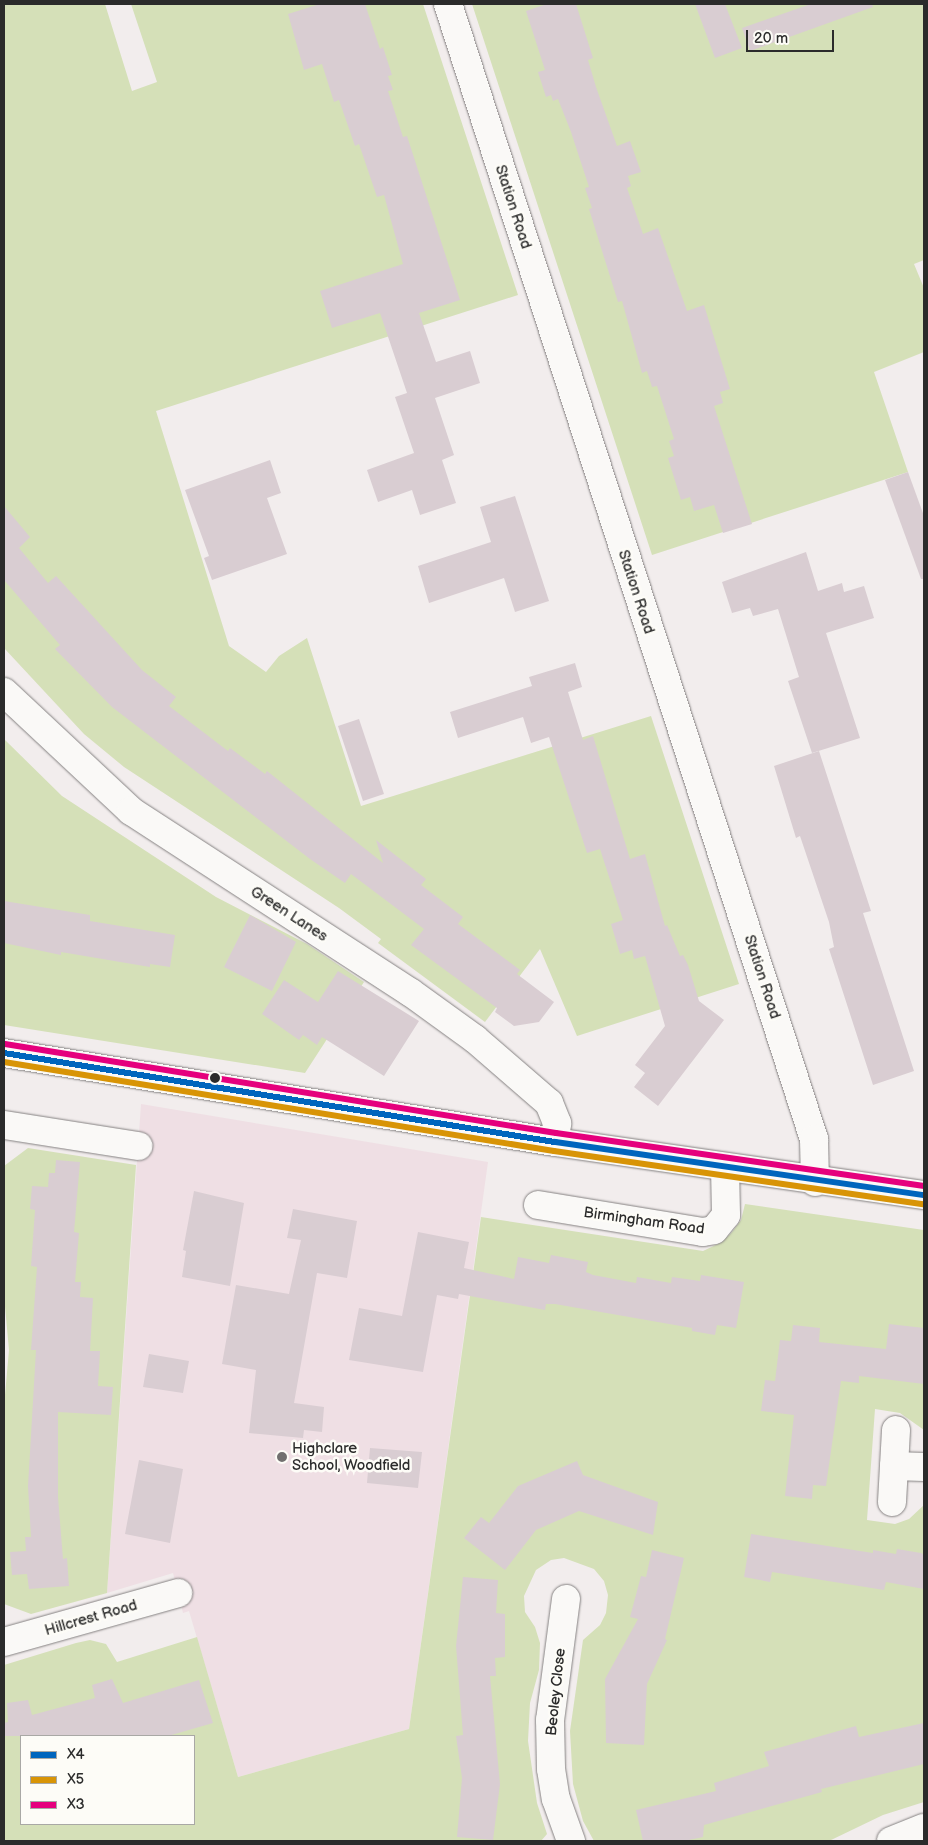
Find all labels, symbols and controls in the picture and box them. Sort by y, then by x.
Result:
scale bar [748,20,836,52]
text: 20 m [754,29,788,48]
street label: Station Road [491,163,535,251]
street label: Station Road [614,548,658,636]
street label: Green Lanes [247,882,331,946]
street label: Station Road [740,933,784,1021]
unlabelled marker [210,1073,220,1083]
street label: Birmingham Road [582,1204,706,1238]
place label: Highclare School, Woodfield [292,1439,411,1474]
marker: Highclare School, Woodfield [276,1451,288,1463]
street label: Hillcrest Road [43,1596,139,1640]
street label: Beoley Close [542,1647,570,1737]
legend [20,1735,195,1825]
text: X4 [67,1745,85,1764]
text: X5 [67,1770,84,1789]
text: X3 [67,1795,85,1814]

